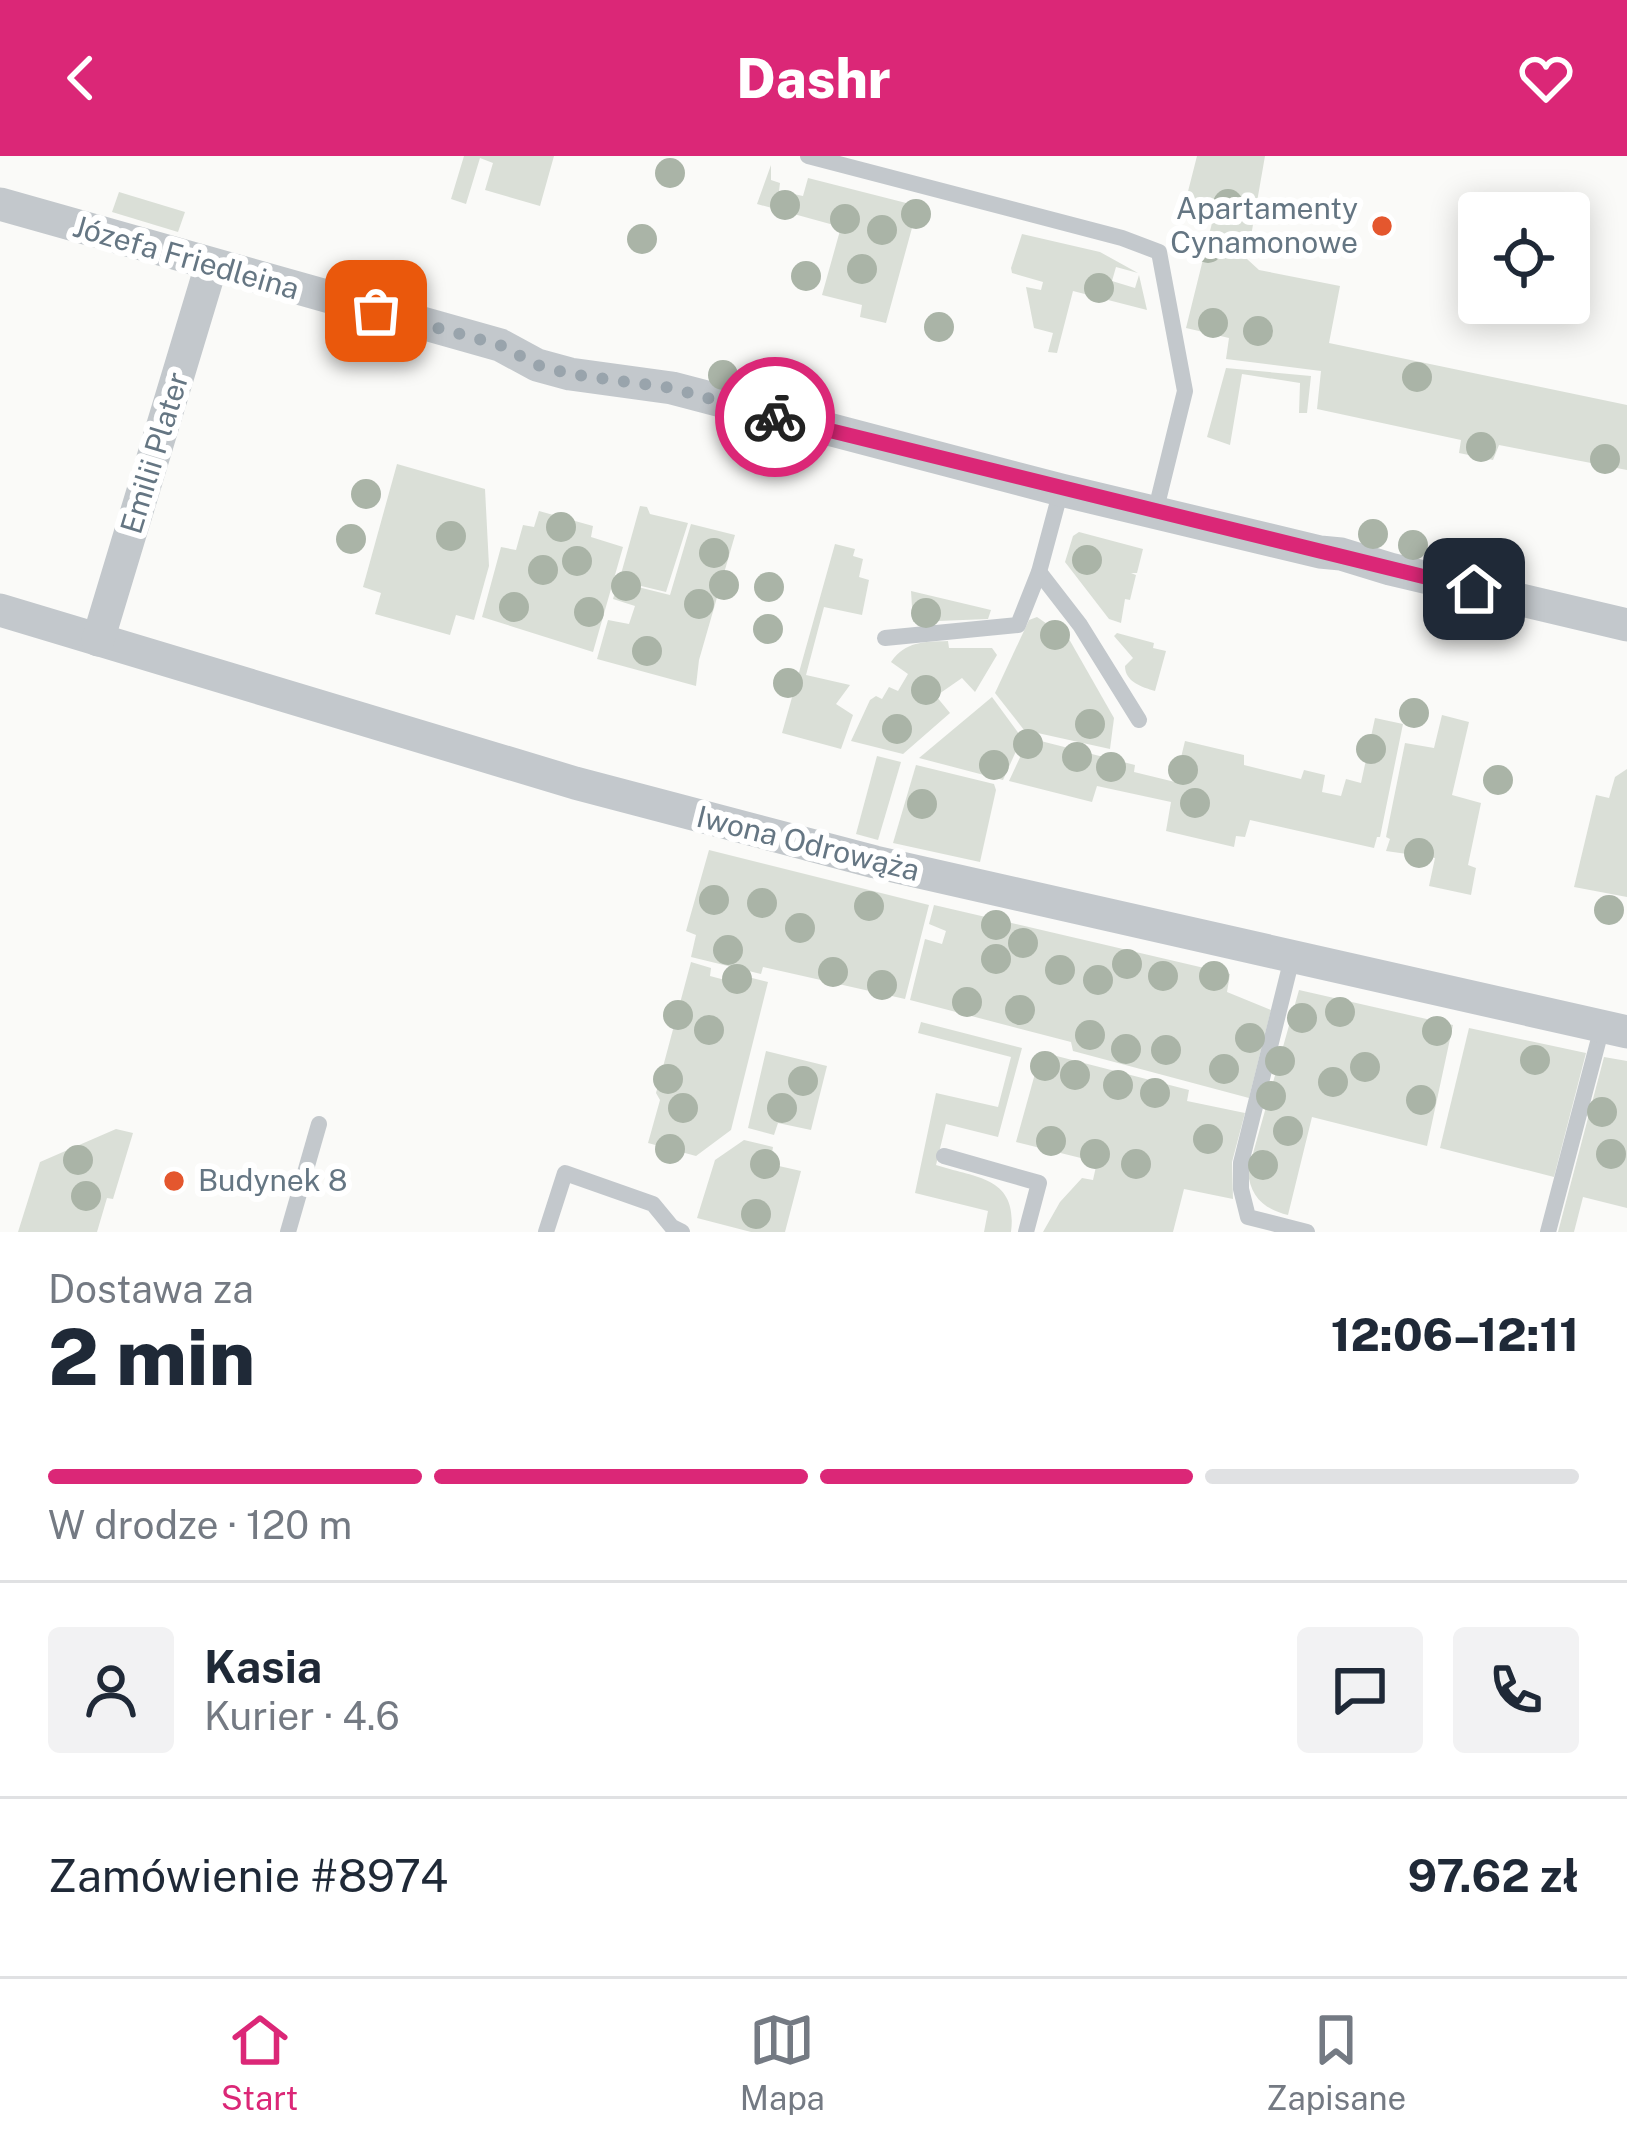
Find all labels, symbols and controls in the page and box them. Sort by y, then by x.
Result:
icon: back [48,45,114,111]
icon: heart [1513,45,1579,111]
text: Dashr [736,47,891,110]
place label: Apartamenty Cynamonowe [1170,190,1358,260]
map controls [1458,192,1590,324]
button: locate [1458,192,1590,324]
street label: Józefa Friedleina [69,208,304,307]
marker: Apartamenty Cynamonowe [1369,213,1395,239]
pin [325,260,427,362]
icon: bag [343,278,409,344]
courier [715,357,835,477]
street label: Emilii Plater [112,368,196,538]
icon: bike [742,384,808,450]
pin [1423,538,1525,640]
icon: home [1441,556,1507,622]
street label: Iwona Odrowąża [693,798,923,888]
place label: Budynek 8 [198,1162,347,1198]
marker: Budynek 8 [161,1168,187,1194]
text: Dostawa za [48,1266,254,1312]
text: 12:06–12:11 [1331,1308,1579,1361]
text: 2 min [48,1311,255,1403]
text: W drodze · 120 m [48,1502,352,1548]
button: person [48,1627,174,1753]
button: chat [1297,1627,1423,1753]
button: phone [1453,1627,1579,1753]
text: Kasia [204,1640,322,1693]
text: Kurier · 4.6 [204,1693,400,1739]
text: Zamówienie #8974 [48,1849,448,1902]
text: 97.62 zł [1407,1849,1579,1902]
tab: Start [221,2007,298,2117]
tab: Mapa [740,2007,825,2117]
tab: Zapisane [1266,2007,1406,2117]

